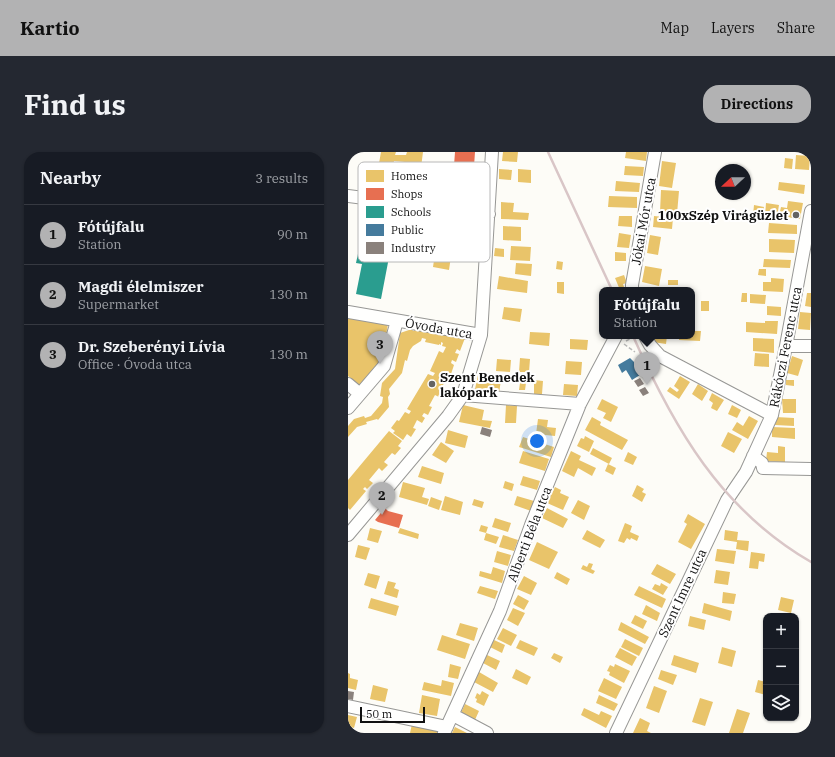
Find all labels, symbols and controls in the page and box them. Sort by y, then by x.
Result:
text: Kartio [20,16,80,40]
text: Map [661,19,689,37]
text: Layers [711,19,755,37]
text: Share [777,19,815,37]
button: Directions [703,85,811,123]
text: Find us [24,86,126,123]
legend [358,162,490,262]
north arrow [715,164,751,200]
text: Nearby [40,167,101,189]
text: Homes [391,169,428,183]
text: 3 results [255,170,308,187]
street label: Jókai Mór utca [627,176,660,266]
text: Shops [391,187,423,201]
text: Schools [391,205,431,219]
place label: 100xSzép Virágüzlet [658,207,788,224]
marker: 100xSzép Virágüzlet [791,210,801,220]
text: Fótújfalu [78,217,145,236]
text: Public [391,223,424,237]
text: 1 [49,226,57,243]
text: 90 m [277,226,308,243]
text: Station [78,236,122,253]
text: Industry [391,241,436,255]
text: Magdi élelmiszer [78,277,204,296]
street label: Rákóczi Ferenc utca [765,285,806,409]
text: 2 [49,286,57,303]
text: 130 m [269,286,308,303]
popup [599,287,695,339]
text: Fótújfalu [614,295,680,314]
text: Supermarket [78,296,159,313]
street label: Óvoda utca [404,314,474,343]
text: Station [614,314,657,331]
pin: 3 [367,331,393,364]
text: Dr. Szeberényi Lívia [78,337,225,356]
text: 3 [49,346,57,363]
text: 130 m [269,346,308,363]
pin: 1 [634,352,660,385]
text: Office · Óvoda utca [78,356,192,373]
place label: Szent Benedek lakópark [440,369,536,401]
marker: Szent Benedek lakópark [427,379,437,389]
your location [527,431,547,451]
pin: 2 [369,482,395,515]
street label: Alberti Béla utca [503,484,556,584]
street label: Szent Imre utca [654,546,710,640]
map controls [763,613,799,721]
button: + [763,613,799,649]
button: − [763,649,799,685]
button: layers [763,685,799,721]
scale bar [360,705,425,724]
text: 50 m [366,707,392,721]

